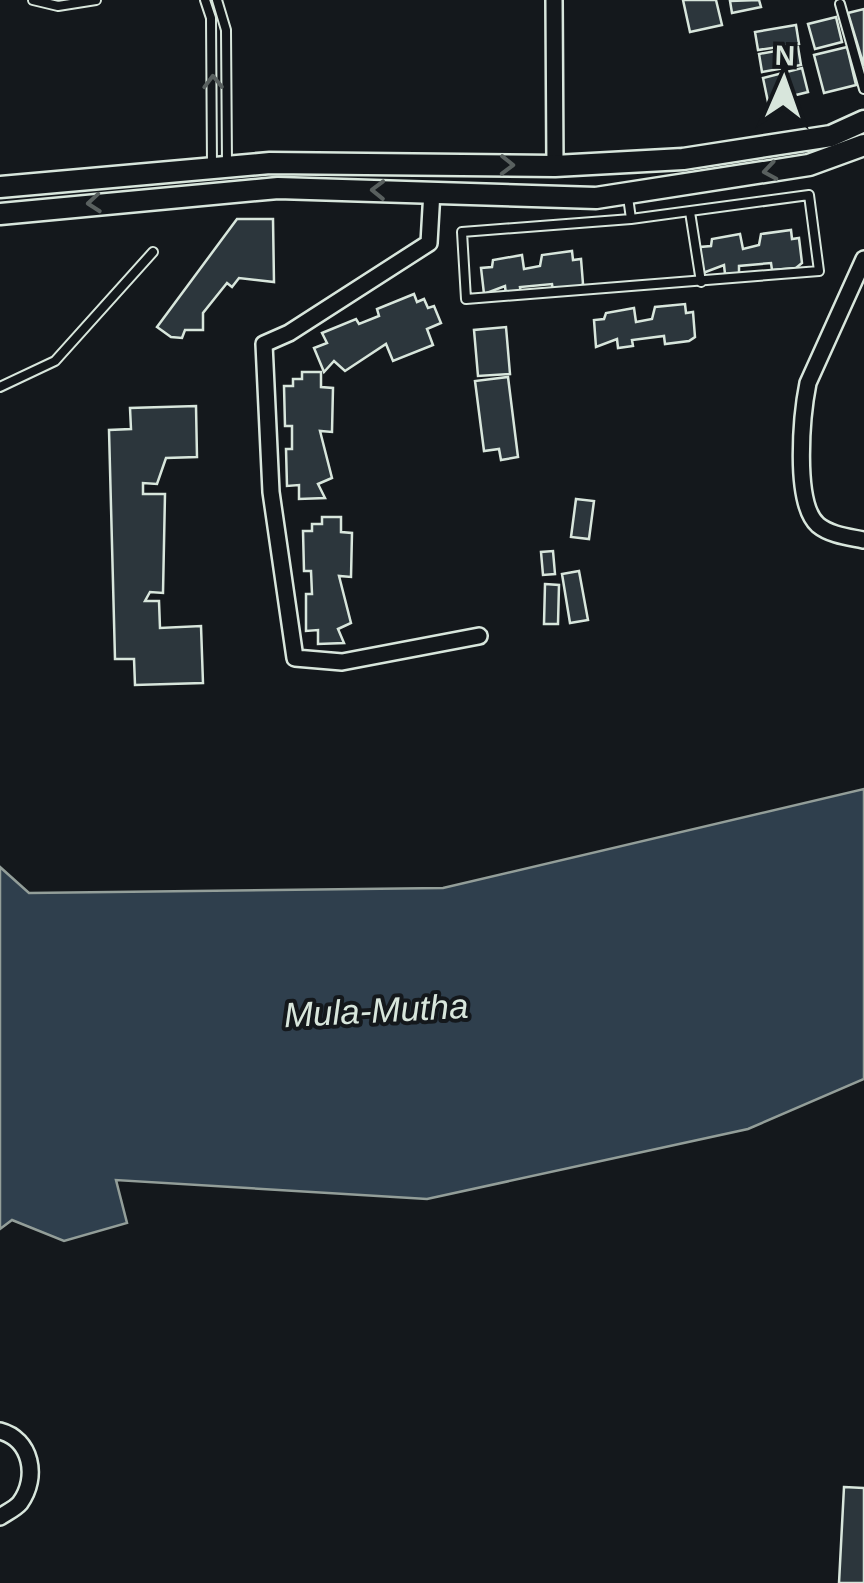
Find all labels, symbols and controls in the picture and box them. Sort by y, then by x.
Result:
north arrow [734,30,834,130]
text: N [774,40,796,71]
one-way arrow [202,74,223,90]
one-way arrow [500,154,516,176]
one-way arrow [762,160,779,181]
one-way arrow [369,180,385,201]
one-way arrow [86,191,102,213]
water label: Mula-Mutha [283,986,469,1034]

